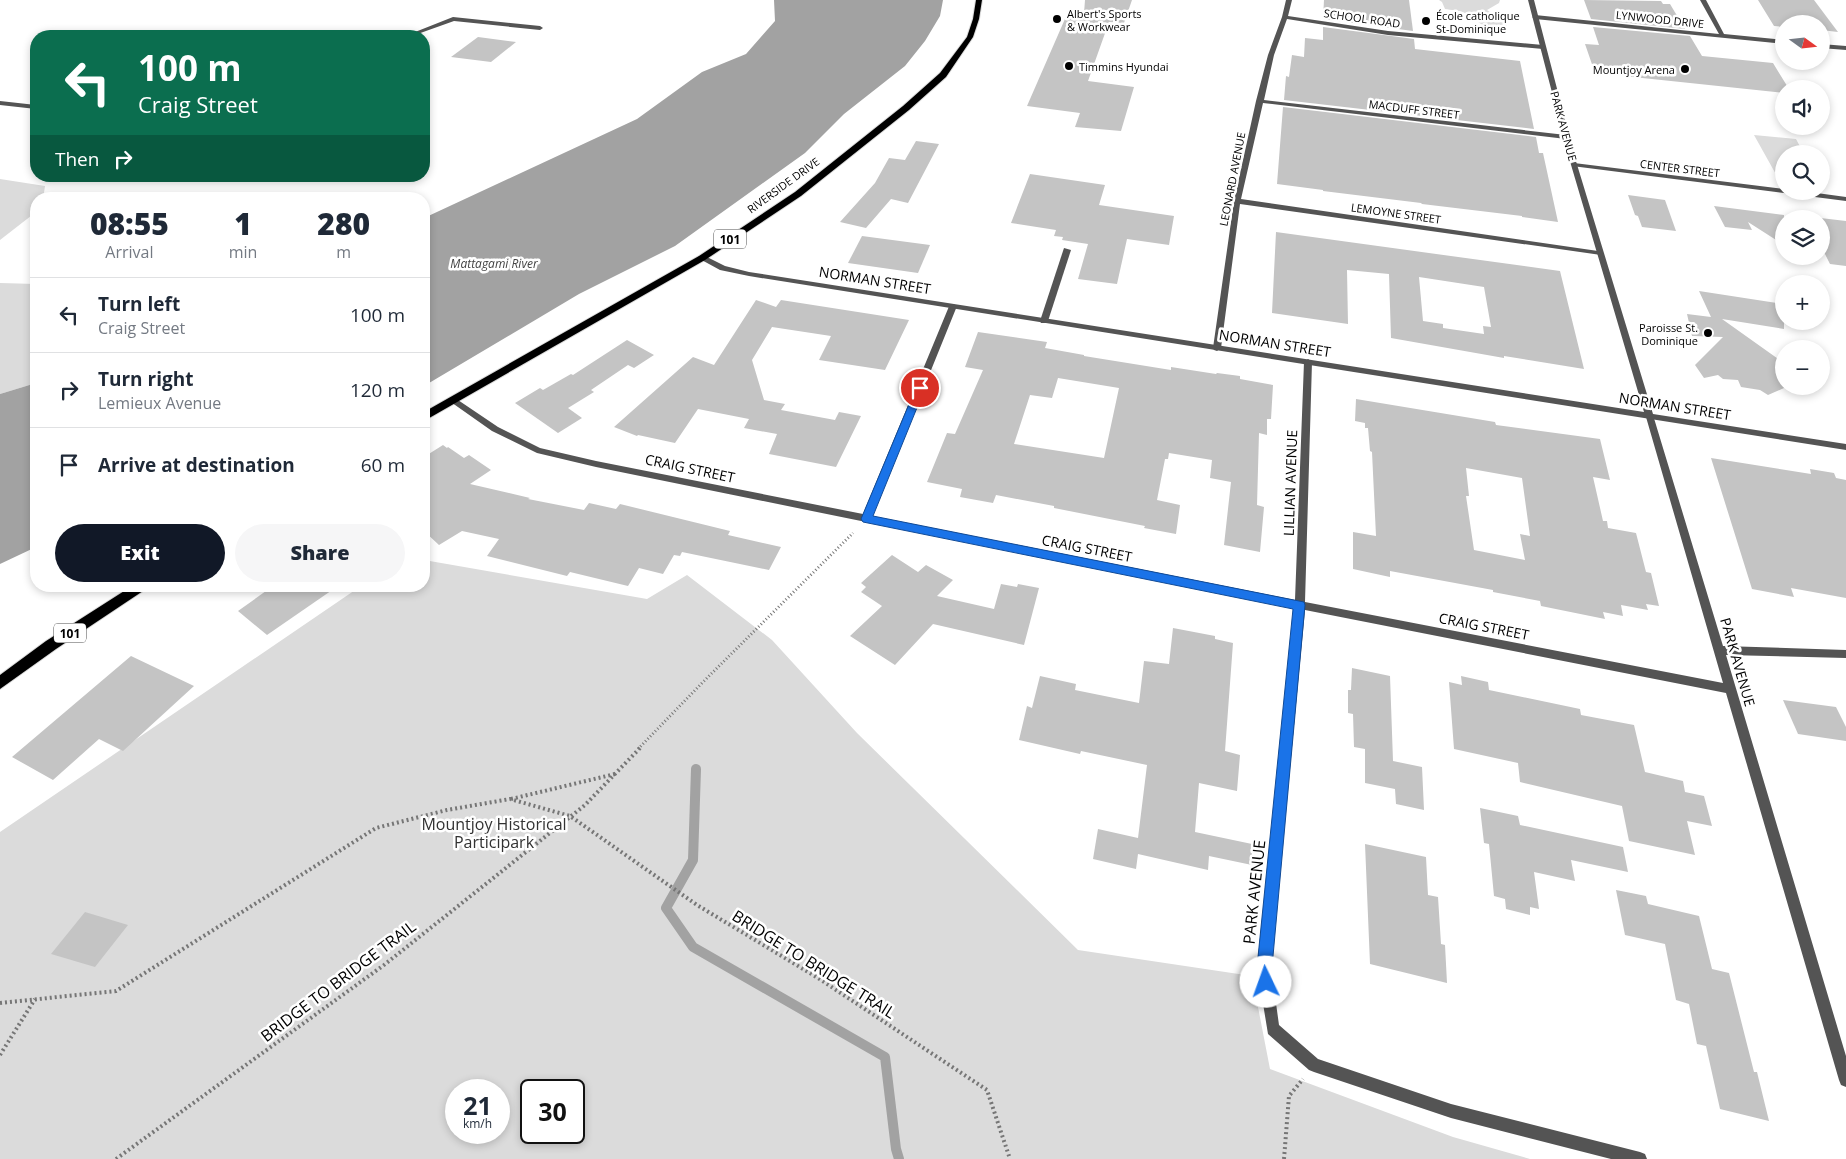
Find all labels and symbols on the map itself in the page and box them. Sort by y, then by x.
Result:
street label: SCHOOL ROAD [1323,5,1401,31]
place label: Albert's Sports & Workwear [1067,6,1142,34]
street label: LYNWOOD DRIVE [1615,7,1705,31]
place label: École catholique St-Dominique [1436,8,1520,36]
marker: Albert's Sports & Workwear [1051,13,1063,25]
marker: École catholique St-Dominique [1420,15,1432,27]
north arrow [1775,15,1830,70]
place label: Timmins Hyundai [1079,59,1169,74]
marker: Timmins Hyundai [1063,60,1075,72]
place label: Mountjoy Arena [1593,62,1675,77]
marker: Mountjoy Arena [1679,63,1691,75]
street label: PARK AVENUE [1547,89,1581,163]
street label: MACDUFF STREET [1368,96,1460,122]
street label: LEONARD AVENUE [1216,131,1248,227]
street label: RIVERSIDE DRIVE [744,154,822,216]
street label: CENTER STREET [1639,156,1721,180]
street label: LEMOYNE STREET [1350,199,1442,227]
road number: 101 [714,230,746,248]
water label: Mattagami River [450,255,539,272]
street label: NORMAN STREET [818,262,933,298]
place label: Paroisse St. Dominique [1639,320,1698,348]
street label: NORMAN STREET [1218,325,1333,361]
marker: Paroisse St. Dominique [1702,327,1714,339]
pin [899,367,941,409]
street label: NORMAN STREET [1618,388,1733,424]
street label: LILLIAN AVENUE [1279,430,1301,536]
street label: CRAIG STREET [643,449,737,487]
street label: CRAIG STREET [1040,530,1134,566]
street label: CRAIG STREET [1437,608,1531,644]
street label: PARK AVENUE [1716,615,1760,709]
road number: 101 [54,624,86,642]
park label: Mountjoy Historical Participark [421,813,567,853]
street label: PARK AVENUE [1238,839,1270,945]
street label: BRIDGE TO BRIDGE TRAIL [728,905,900,1023]
street label: BRIDGE TO BRIDGE TRAIL [256,915,420,1047]
position arrow [1239,955,1291,1007]
speed limit sign: 30 [520,1079,585,1144]

